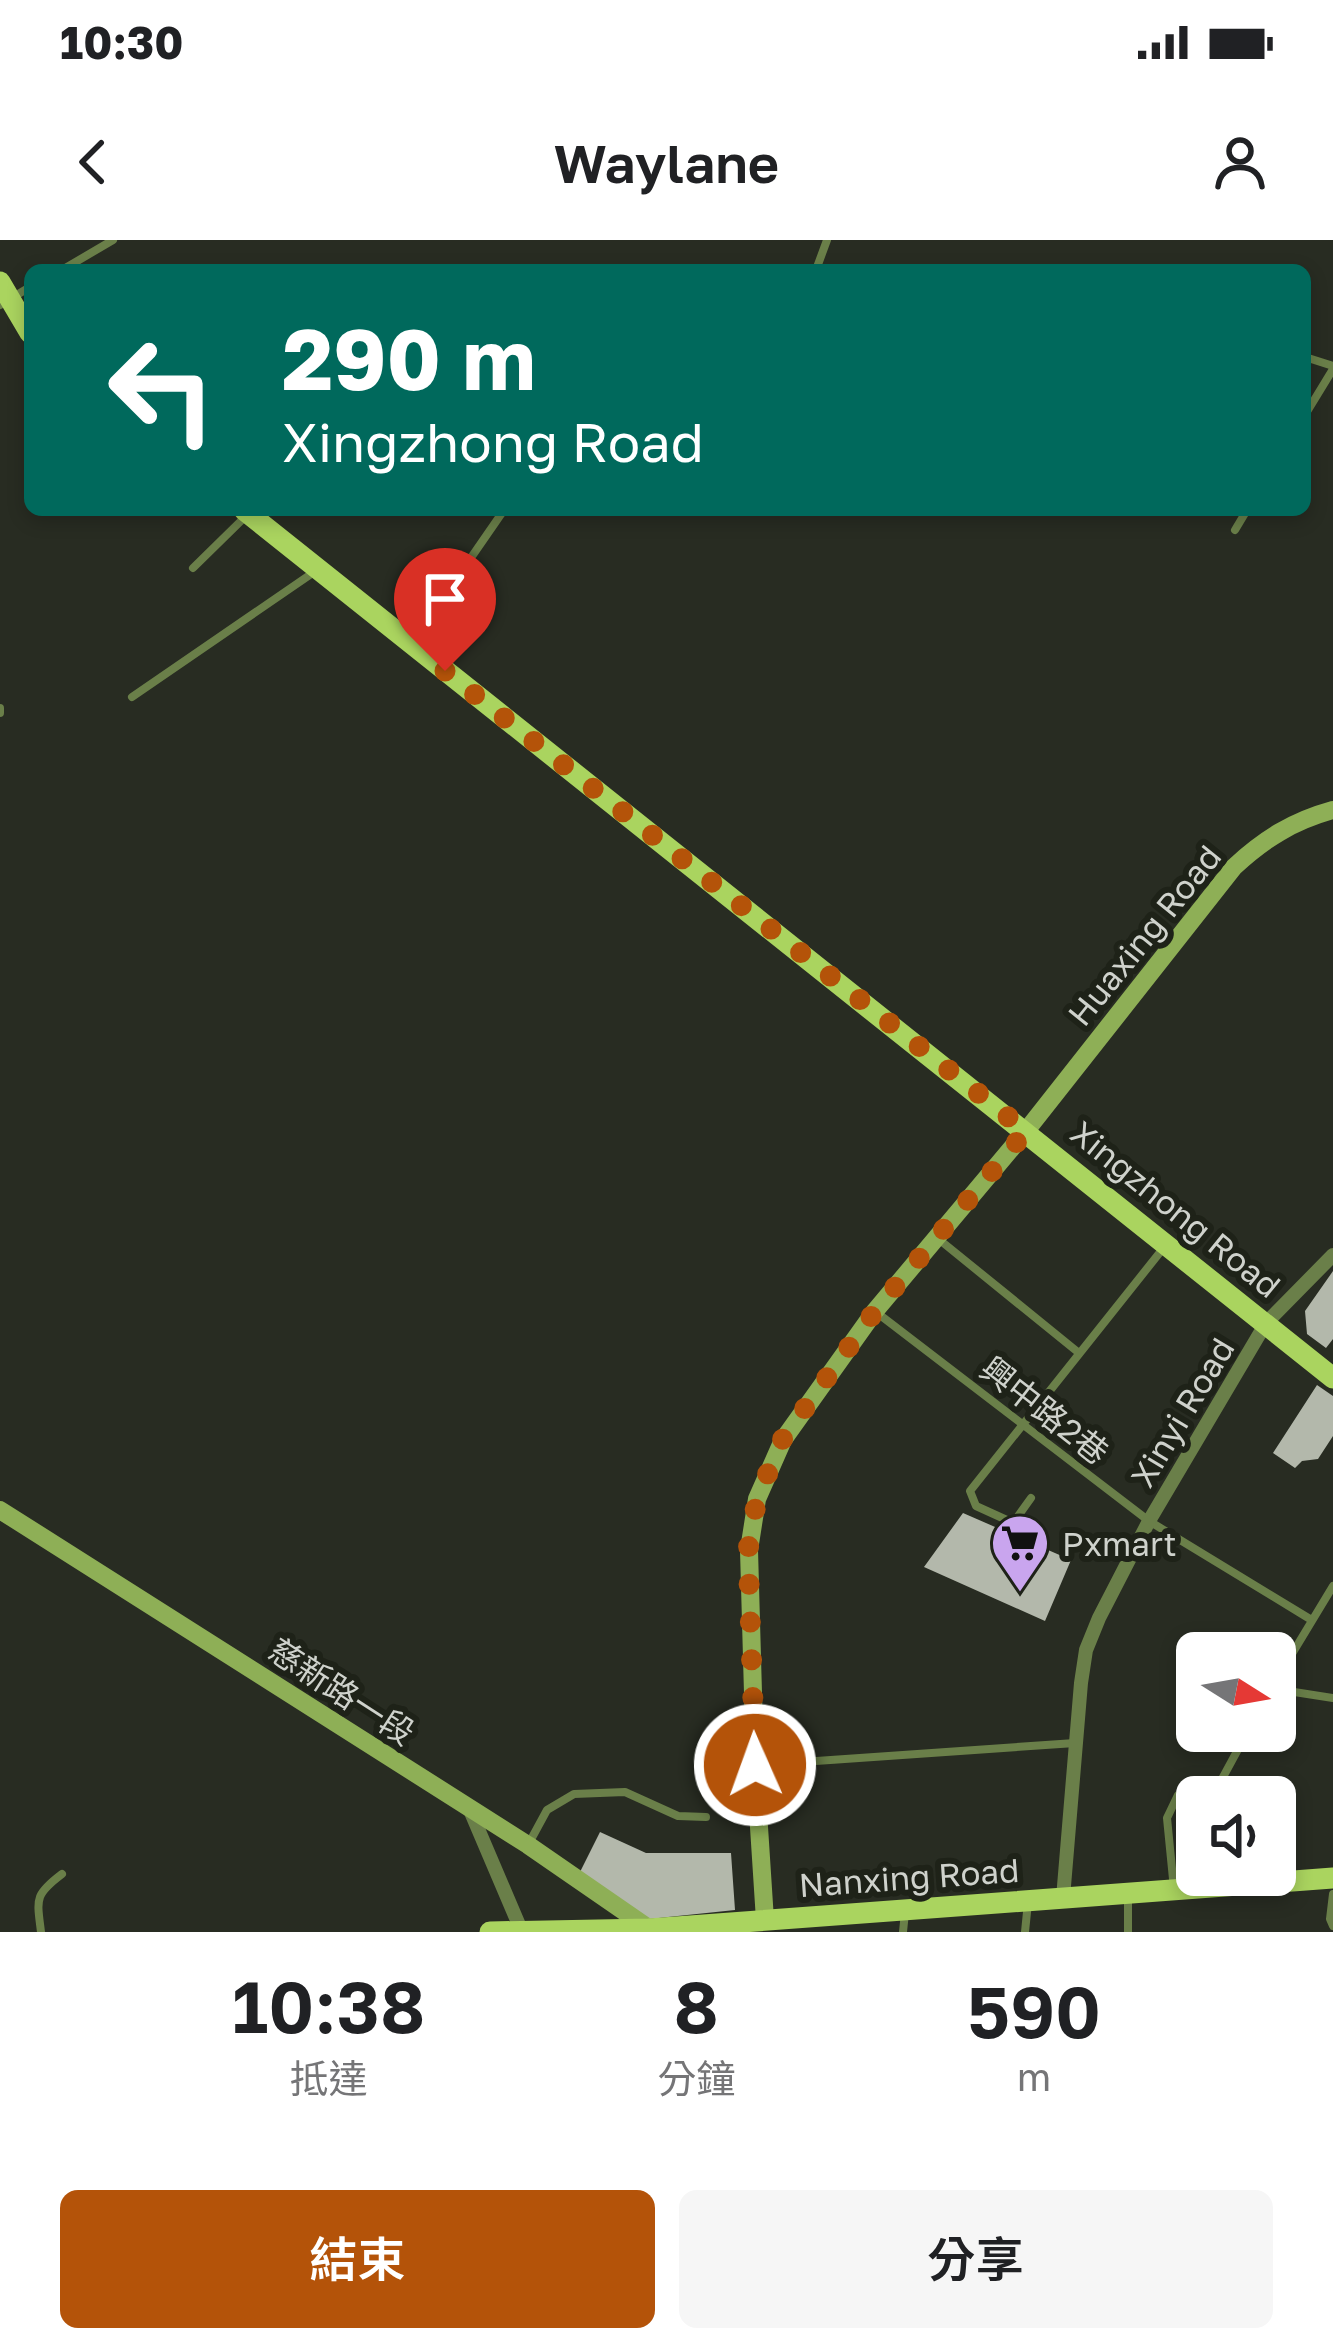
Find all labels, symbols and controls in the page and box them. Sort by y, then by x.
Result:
text: 10:30 [60,15,184,69]
icon: back [60,129,126,195]
icon: person [1207,129,1273,195]
text: Waylane [554,130,779,195]
text: 290 m [282,308,536,408]
icon: left [84,312,240,468]
text: Xingzhong Road [282,409,704,474]
pin [394,548,496,671]
icon: arrive [412,566,478,632]
street label: Huaxing Road [1060,837,1228,1033]
street label: Xingzhong Road [1064,1113,1288,1305]
street label: Xinyi Road [1122,1331,1242,1493]
street label: 興中路2巷 [973,1348,1117,1472]
supermarket icon: Pxmart [989,1512,1051,1594]
place label: Pxmart [1062,1524,1177,1563]
street label: 慈新路一段 [262,1630,422,1752]
north arrow [1176,1632,1296,1752]
map controls [1176,1632,1296,1896]
position arrow [692,1702,818,1828]
button: sound [1176,1776,1296,1896]
street label: Nanxing Road [798,1850,1020,1904]
text: 10:38 [232,1962,425,2049]
text: 8 [674,1962,719,2049]
text: 590 [967,1967,1101,2054]
text: m [1017,2053,1051,2100]
text: 抵達 [290,2055,368,2102]
text: 分鐘 [657,2055,735,2102]
button: 結束 [60,2190,655,2328]
button: 分享 [679,2190,1273,2328]

